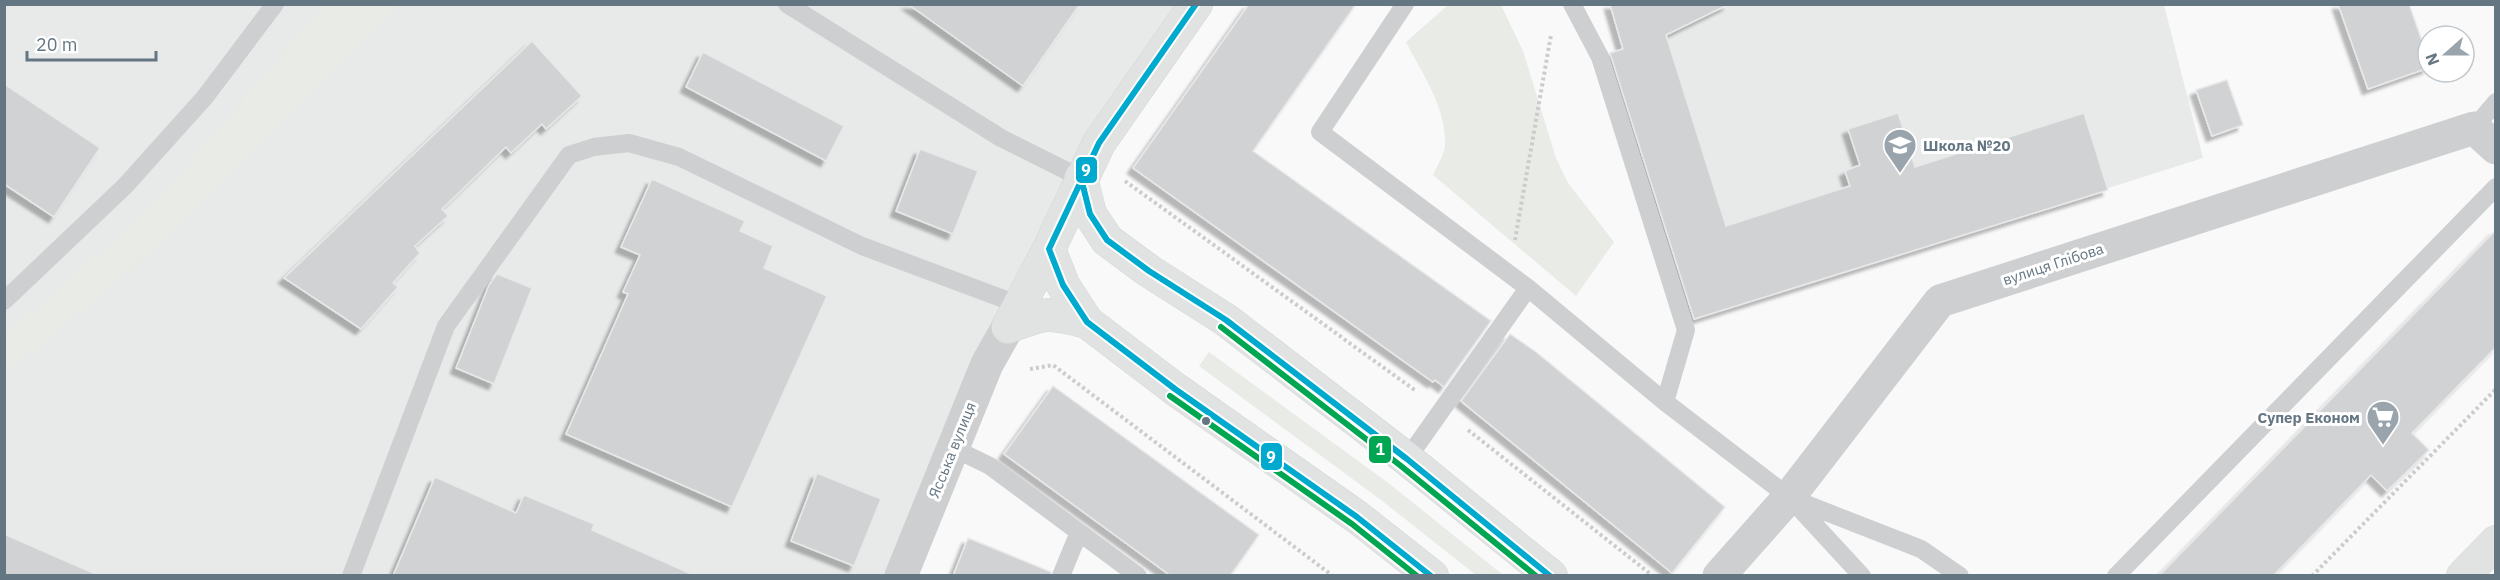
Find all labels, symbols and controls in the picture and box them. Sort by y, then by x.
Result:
scale bar [27,24,156,62]
north arrow [2416,24,2476,84]
text: 20 m [36,33,78,56]
text: N [2421,50,2443,68]
school or university icon: Школа №20 [1882,127,1918,174]
place label: Школа №20 [1923,136,2011,155]
line badge: 9 [1075,156,1098,184]
text: 9 [1081,160,1091,180]
street label: вулиця Глібова [2000,239,2106,289]
street label: Ясська вулиця [924,399,980,501]
supermarket icon: Супер Економ [2365,399,2401,446]
place label: Супер Економ [2257,408,2360,427]
unlabelled marker [1200,415,1212,427]
line badge: 1 [1368,435,1392,464]
text: 1 [1375,439,1385,459]
line badge: 9 [1260,442,1283,471]
text: 9 [1266,447,1276,467]

